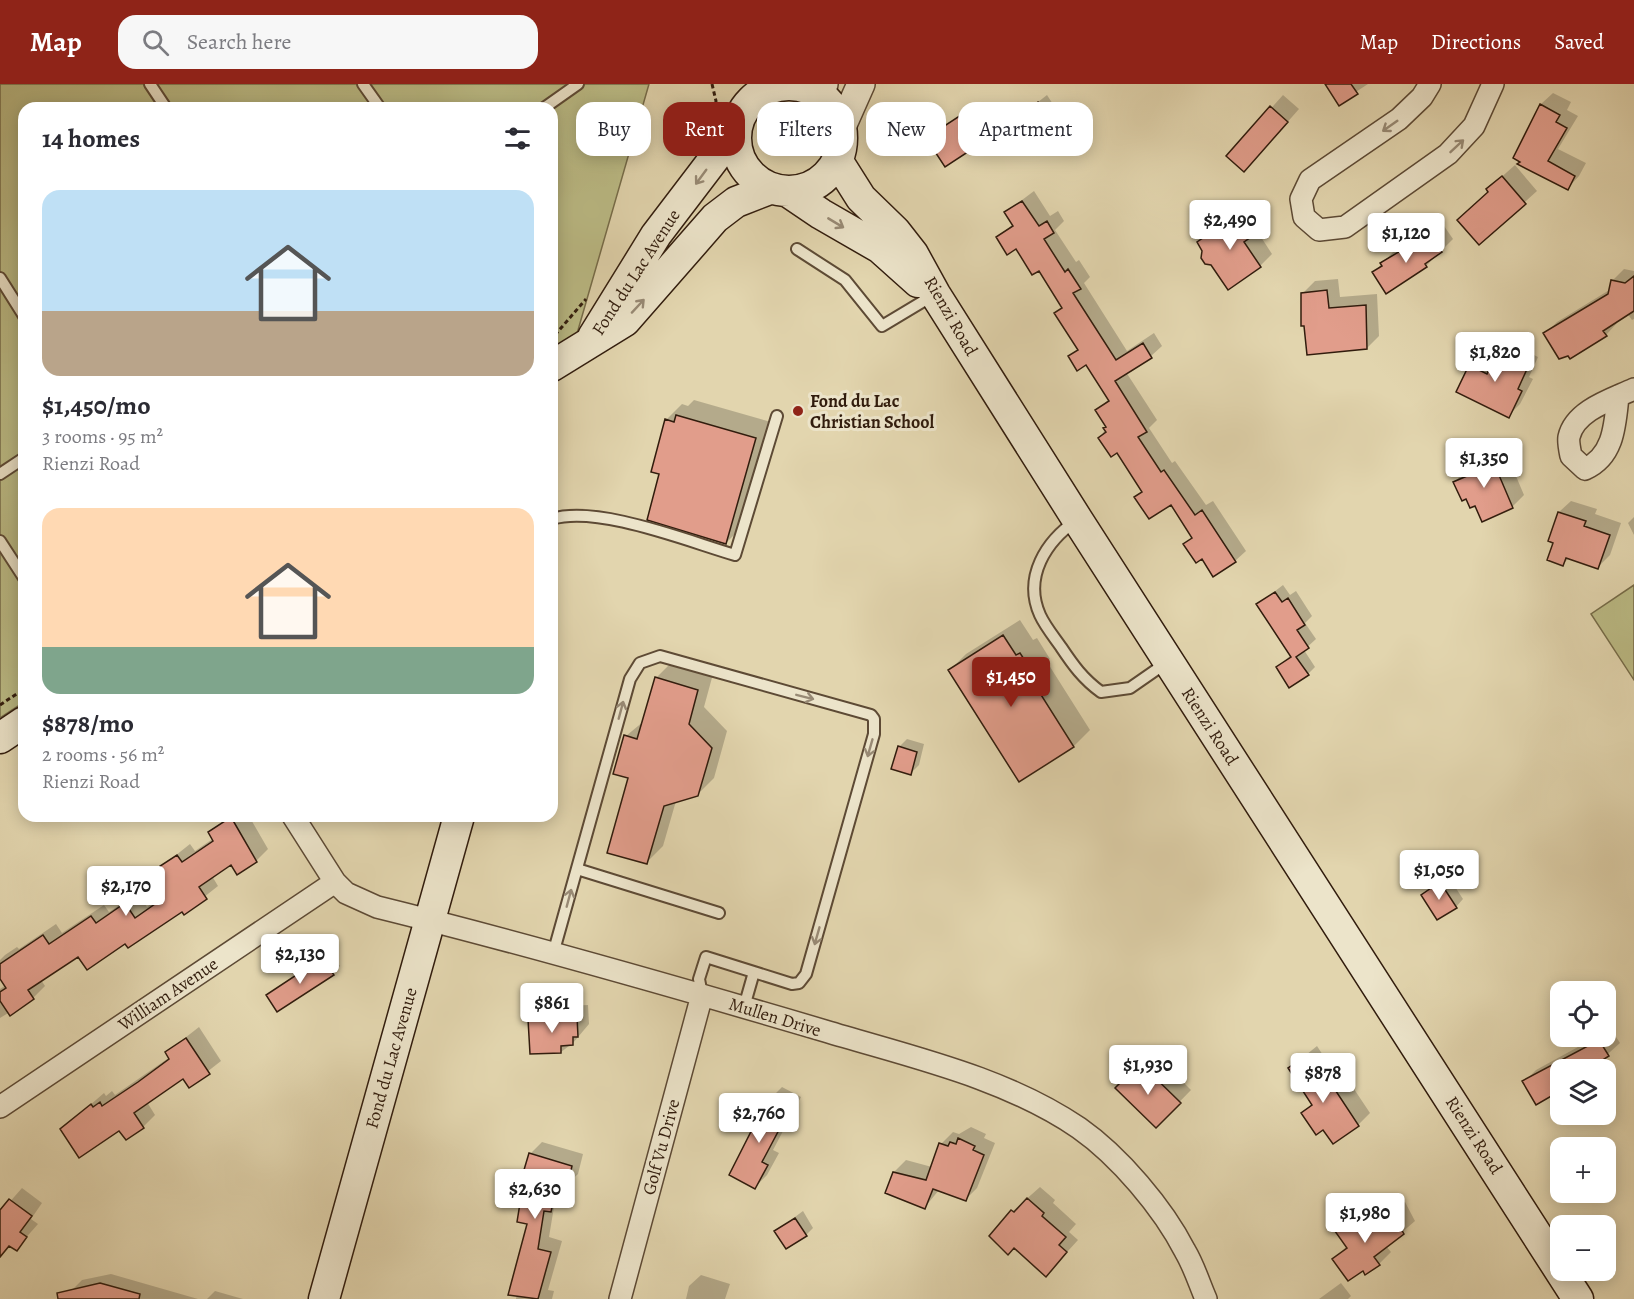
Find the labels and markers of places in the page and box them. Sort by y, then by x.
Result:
pin: $2,490 [1181,200,1279,251]
pin: $1,120 [1357,213,1455,264]
pin: $1,820 [1446,332,1544,383]
place label: Fond du Lac Christian School [810,389,935,434]
marker: Fond du Lac Christian School [791,404,805,418]
pin: $1,350 [1435,438,1533,489]
pin: $1,450 [962,657,1060,708]
pin: $1,050 [1390,850,1488,901]
pin: $2,170 [77,866,175,917]
pin: $2,130 [251,934,349,985]
pin: $861 [516,983,588,1034]
pin: $1,930 [1099,1045,1197,1096]
pin: $878 [1287,1053,1359,1104]
pin: $2,760 [710,1093,808,1144]
pin: $2,630 [486,1169,584,1220]
pin: $1,980 [1316,1193,1414,1244]

